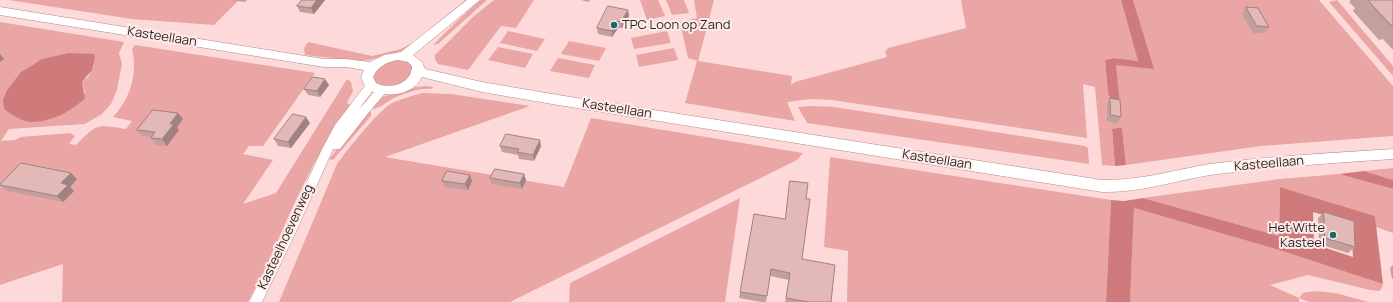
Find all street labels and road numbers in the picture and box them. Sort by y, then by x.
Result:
street label: Kasteellaan [126,24,198,50]
street label: Kasteellaan [581,96,653,122]
street label: Kasteellaan [901,147,973,173]
street label: Kasteellaan [1233,153,1305,175]
street label: Kasteelhoevenweg [255,182,317,292]

